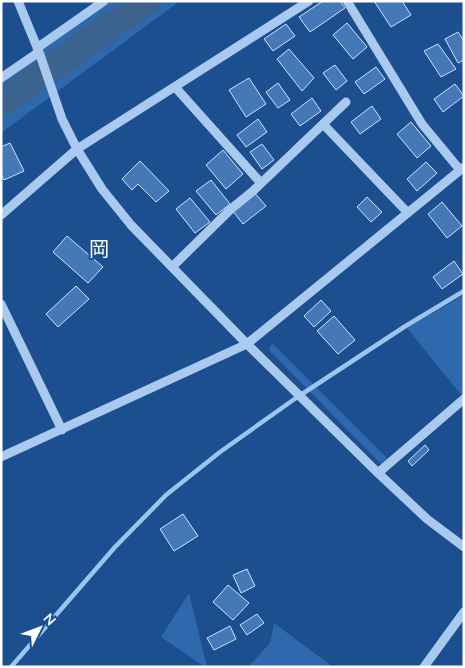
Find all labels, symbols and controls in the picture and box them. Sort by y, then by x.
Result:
district label: 岡 [89,236,109,263]
north arrow [15,603,65,653]
text: N [39,609,60,630]

